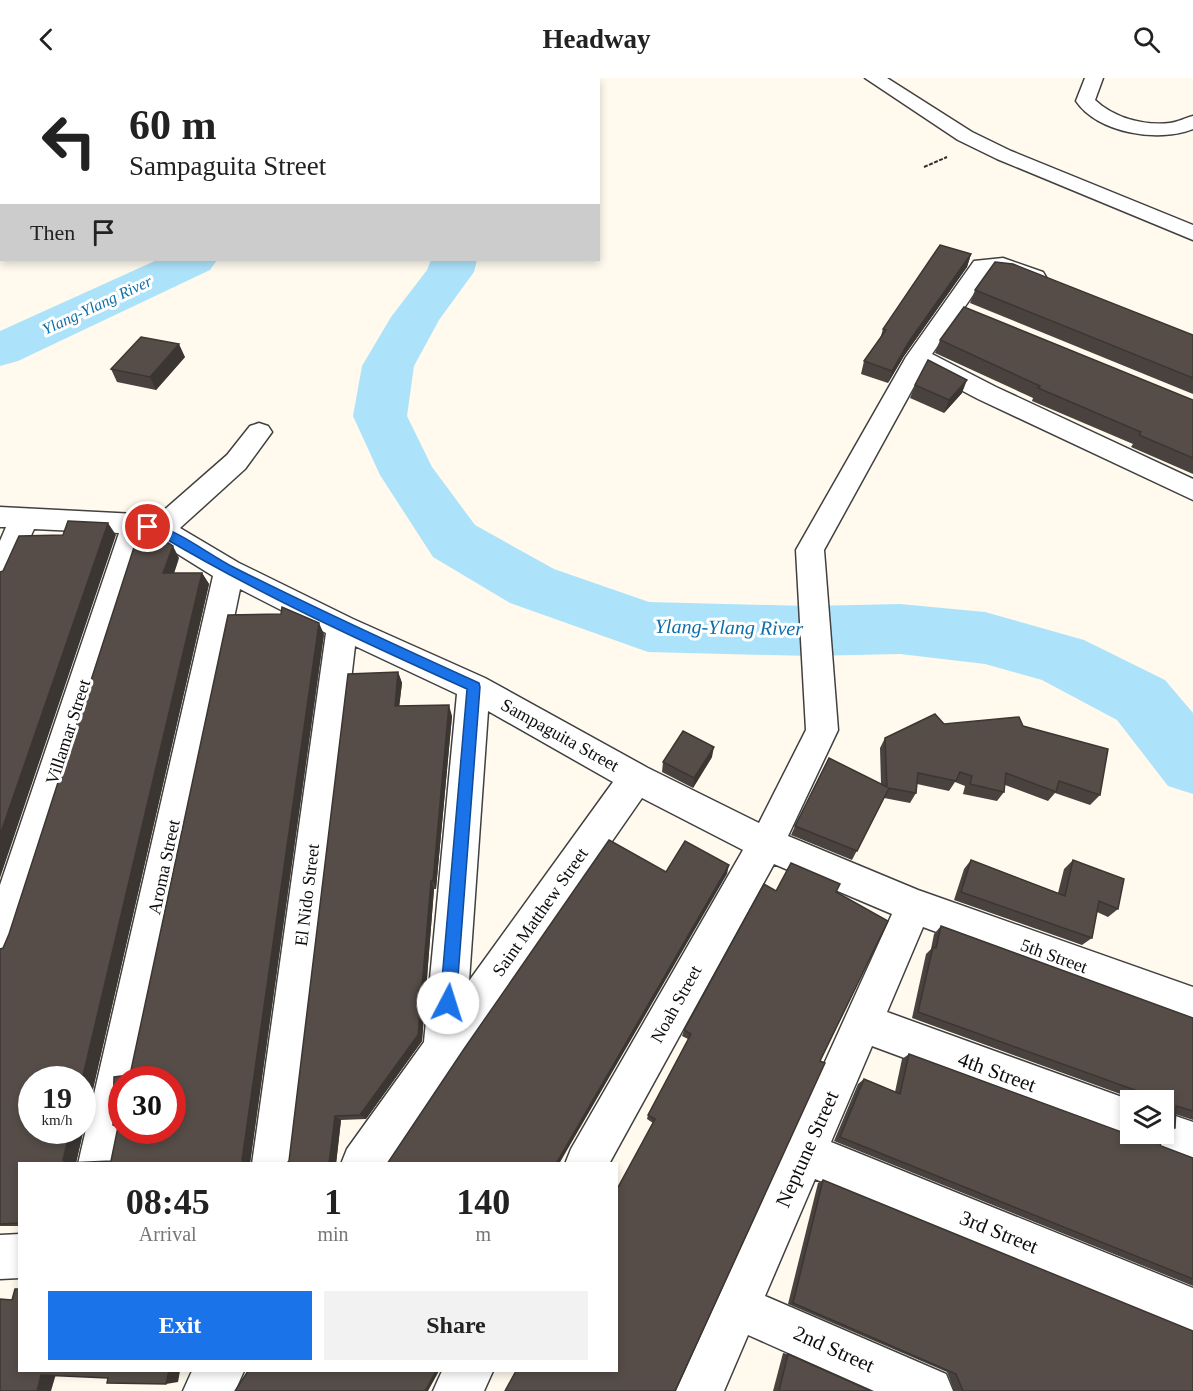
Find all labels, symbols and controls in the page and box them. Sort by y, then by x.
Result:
icon: back [30,23,63,56]
icon: search [1130,23,1163,56]
text: Headway [543,24,651,54]
icon: left [30,102,108,180]
text: 60 m [129,102,217,148]
text: Sampaguita Street [129,151,326,181]
icon: arrive [87,216,120,249]
text: Then [30,220,75,245]
water label: Ylang-Ylang River [40,272,155,339]
pin [122,501,173,552]
icon: arrive [131,510,164,543]
water label: Ylang-Ylang River [655,615,804,640]
street label: Villamar Street [42,677,94,787]
street label: Sampaguita Street [498,694,622,776]
street label: Aroma Street [144,818,184,916]
street label: El Nido Street [291,843,323,947]
street label: Saint Matthew Street [488,844,592,980]
street label: 5th Street [1018,935,1090,977]
street label: Noah Street [647,962,705,1046]
position arrow [416,971,480,1035]
street label: 4th Street [955,1047,1039,1097]
speed limit sign: 30 [108,1066,186,1144]
text: 19 [42,1081,72,1114]
street label: Neptune Street [771,1087,844,1211]
map controls [1120,1090,1174,1144]
button: layers [1120,1090,1174,1144]
text: km/h [42,1112,72,1128]
text: 08:45 [126,1182,210,1222]
text: 1 [324,1182,342,1222]
text: 140 [456,1182,510,1222]
street label: 3rd Street [956,1205,1042,1259]
text: Arrival [139,1223,197,1245]
text: min [317,1223,349,1245]
text: m [476,1223,491,1245]
button: Exit [48,1291,312,1360]
button: Share [324,1291,588,1360]
street label: 2nd Street [790,1321,878,1377]

